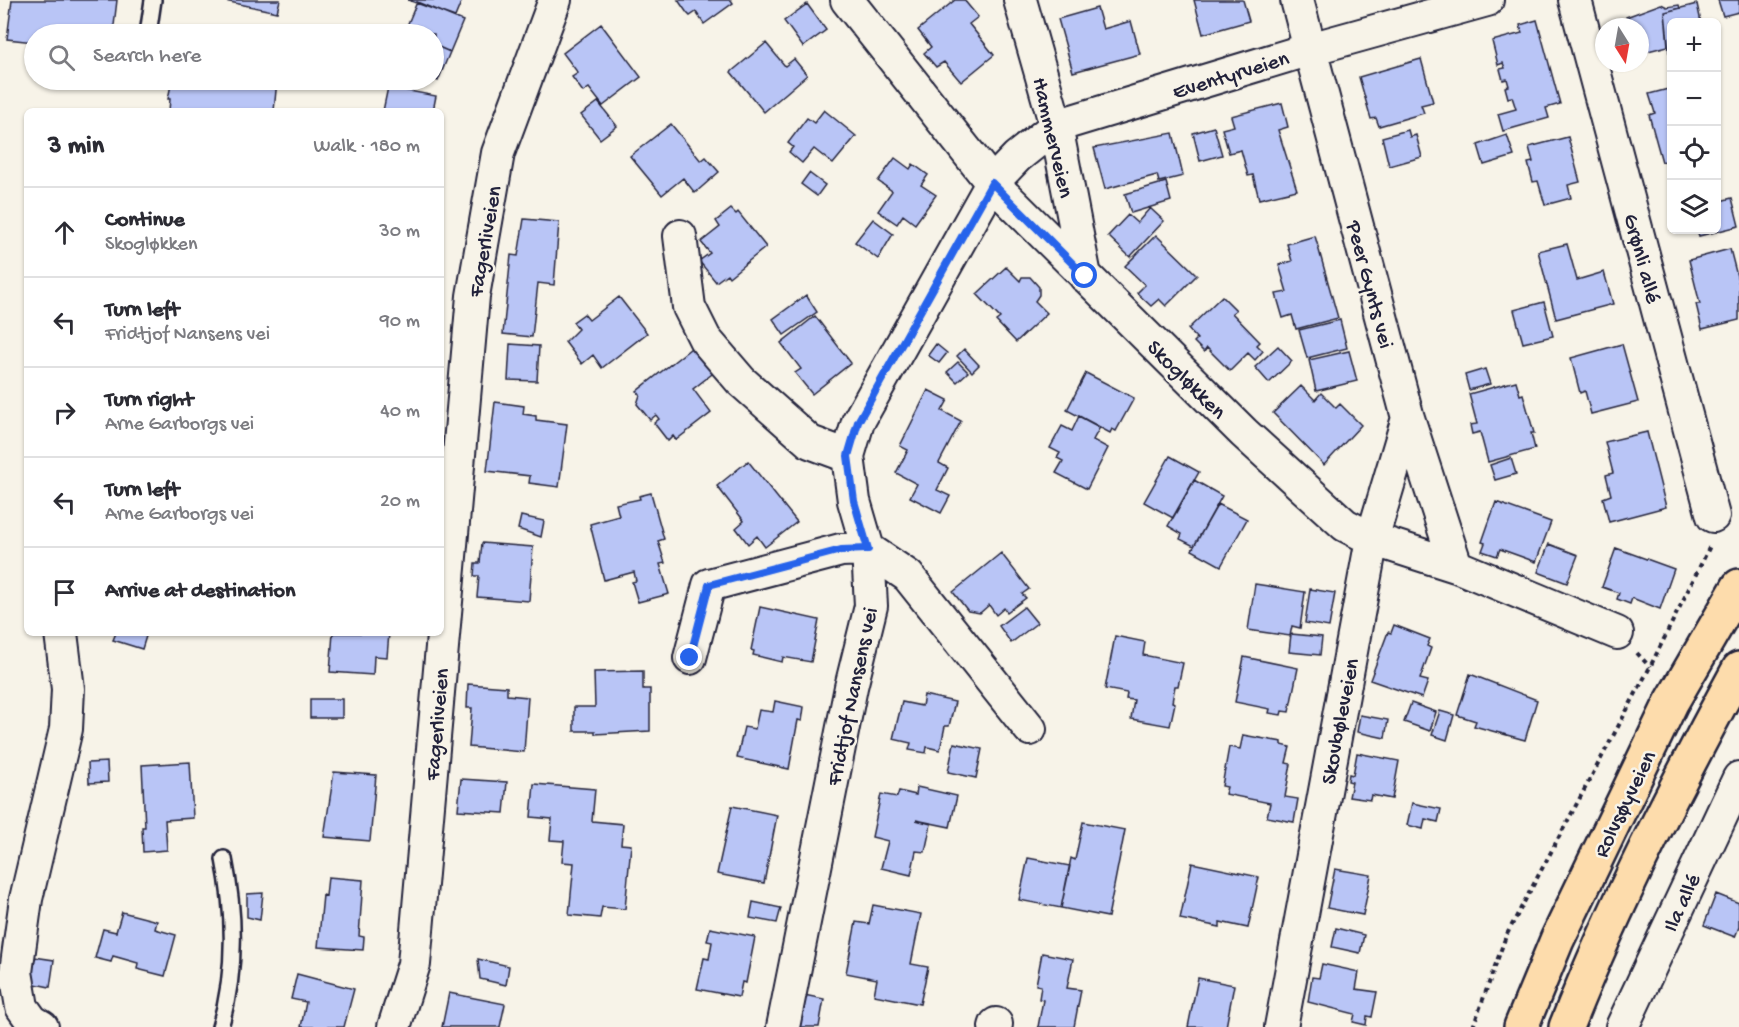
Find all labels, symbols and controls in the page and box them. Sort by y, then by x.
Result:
north arrow [1595,18,1649,72]
map controls [1667,18,1721,234]
button: + [1667,18,1721,72]
search box [24,24,444,90]
icon: search [45,41,78,74]
text: Search here [93,44,201,70]
street label: Eventyrveien [1170,47,1293,107]
button: − [1667,72,1721,126]
street label: Hammerveien [1025,75,1078,201]
button: locate [1667,126,1721,180]
text: 3 min [48,132,104,163]
text: Walk · 180 m [313,136,420,159]
button: layers [1667,180,1721,234]
street label: Fagerliveien [464,184,510,300]
text: Continue [105,208,185,234]
street label: Grønli allé [1616,211,1665,307]
icon: ahead [48,216,81,249]
street label: Peer Gynts vei [1338,217,1398,352]
text: 30 m [379,221,420,244]
text: Skogløkken [105,234,197,257]
route start [1071,262,1097,288]
text: Turn left [105,298,179,324]
icon: left [48,306,81,339]
text: 90 m [380,311,420,334]
text: Fridtjof Nansens vei [105,324,270,347]
street label: Skogløkken [1140,336,1231,426]
text: Turn right [105,388,193,414]
icon: right [48,396,81,429]
text: 40 m [380,401,420,424]
text: Arne Garborgs vei [105,414,254,437]
text: Turn left [105,478,179,504]
icon: left [48,486,81,519]
text: 20 m [380,491,420,514]
text: Arne Garborgs vei [105,504,254,527]
icon: arrive [48,576,81,609]
text: Arrive at destination [105,579,295,605]
street label: Fridtjof Nansens vei [822,605,886,789]
route end [676,644,702,670]
street label: Skovbøleveien [1317,656,1367,787]
street label: Fagerliveien [421,667,457,782]
street label: Rolvsøyveien [1590,747,1664,862]
street label: Ila allé [1659,870,1709,937]

